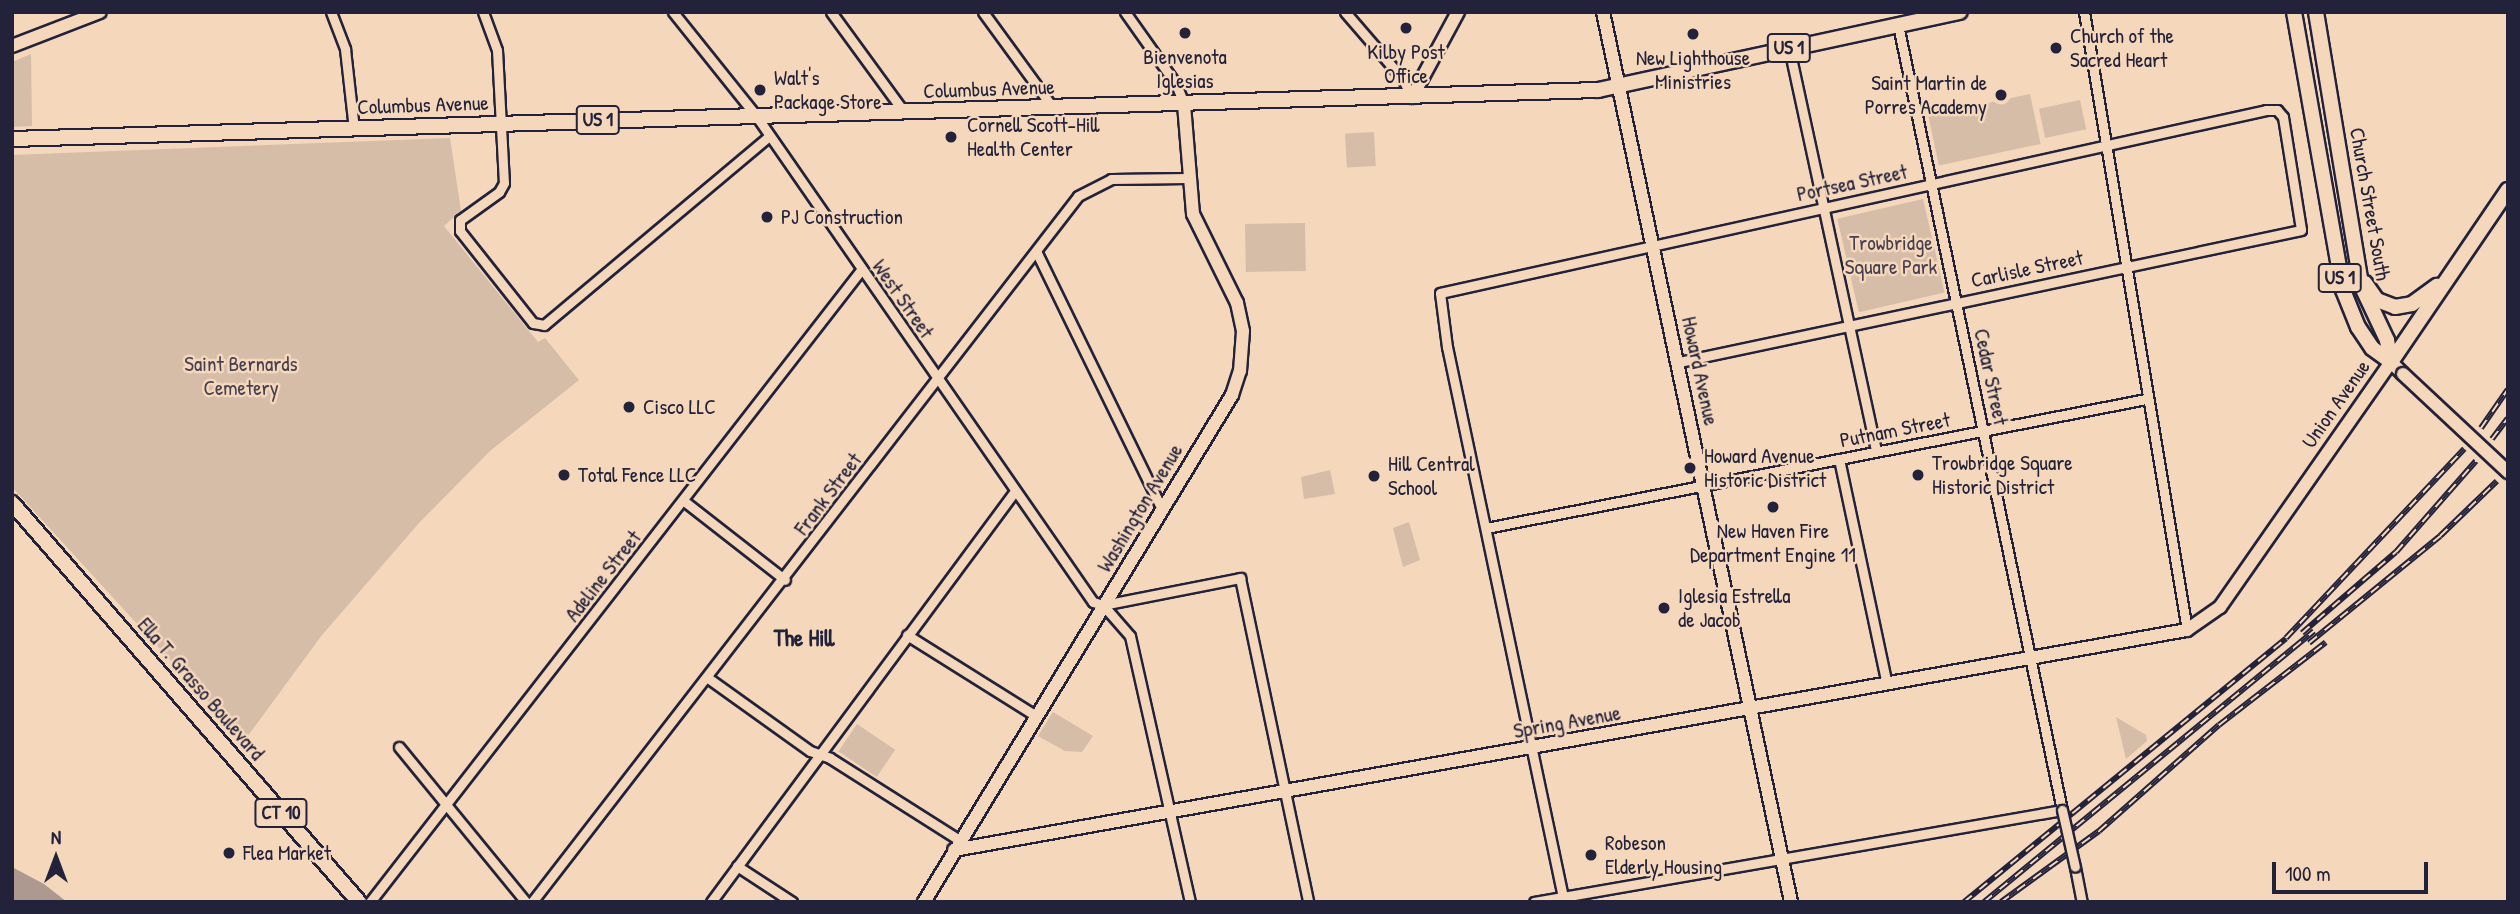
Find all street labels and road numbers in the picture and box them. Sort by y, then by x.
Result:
road number: US 1 [1766,32,1812,64]
street label: Columbus Avenue [923,74,1055,104]
street label: Columbus Avenue [357,90,489,120]
road number: US 1 [575,104,621,136]
street label: Church Street South [2344,126,2396,282]
street label: Portsea Street [1794,159,1910,207]
street label: Carlisle Street [1969,245,2085,293]
street label: West Street [867,255,939,343]
road number: US 1 [2317,262,2363,294]
street label: Howard Avenue [1676,314,1724,428]
street label: Cedar Street [1968,326,2014,428]
street label: Union Avenue [2296,355,2376,453]
street label: Putnam Street [1838,407,1952,453]
street label: Washington Avenue [1092,439,1188,577]
street label: Frank Street [789,448,867,540]
street label: Adeline Street [560,525,646,627]
street label: Ella T. Grasso Boulevard [132,613,270,765]
street label: Spring Avenue [1511,700,1623,744]
road number: CT 10 [253,798,309,828]

